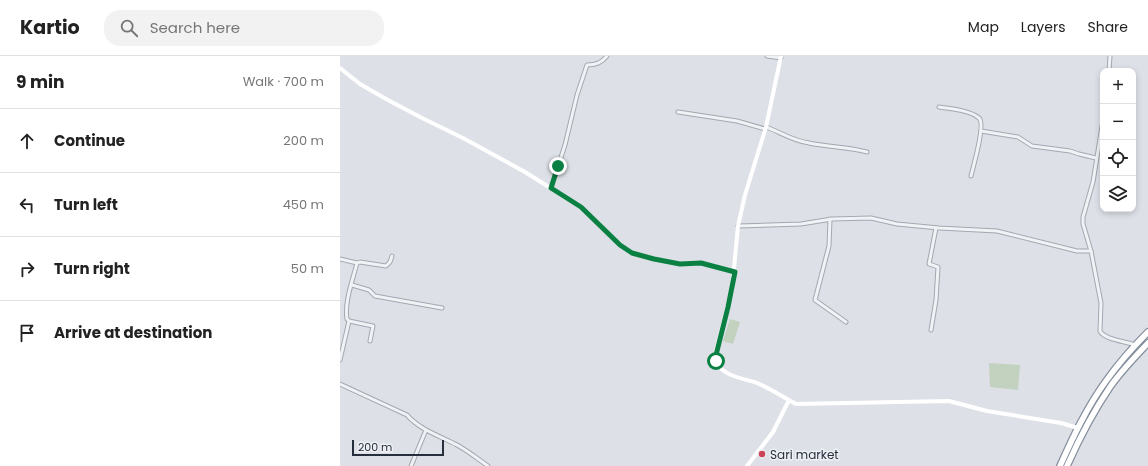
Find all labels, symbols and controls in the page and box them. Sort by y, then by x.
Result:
search box [104,10,384,46]
text: Kartio [20,14,80,41]
icon: search [118,17,140,39]
text: Search here [150,17,240,38]
text: Map [968,17,999,37]
text: Layers [1021,17,1065,37]
text: Share [1087,17,1128,37]
map controls [1100,68,1136,212]
button: + [1100,68,1136,104]
text: 9 min [16,70,65,94]
text: Walk · 700 m [243,72,324,91]
button: − [1100,104,1136,140]
icon: ahead [16,130,38,152]
text: Continue [54,130,125,151]
text: 200 m [283,131,324,150]
button: locate [1100,140,1136,176]
route end [549,157,567,175]
button: layers [1100,176,1136,212]
icon: left [16,194,38,216]
text: Turn left [54,194,118,215]
text: 450 m [283,195,324,214]
icon: right [16,258,38,280]
text: Turn right [54,258,130,279]
text: 50 m [291,259,324,278]
icon: arrive [16,322,38,344]
text: Arrive at destination [54,322,212,343]
route start [707,352,725,370]
scale bar [352,438,444,457]
text: 200 m [358,439,392,455]
place label: Sari market [770,446,839,463]
marker: Sari market [757,449,767,459]

